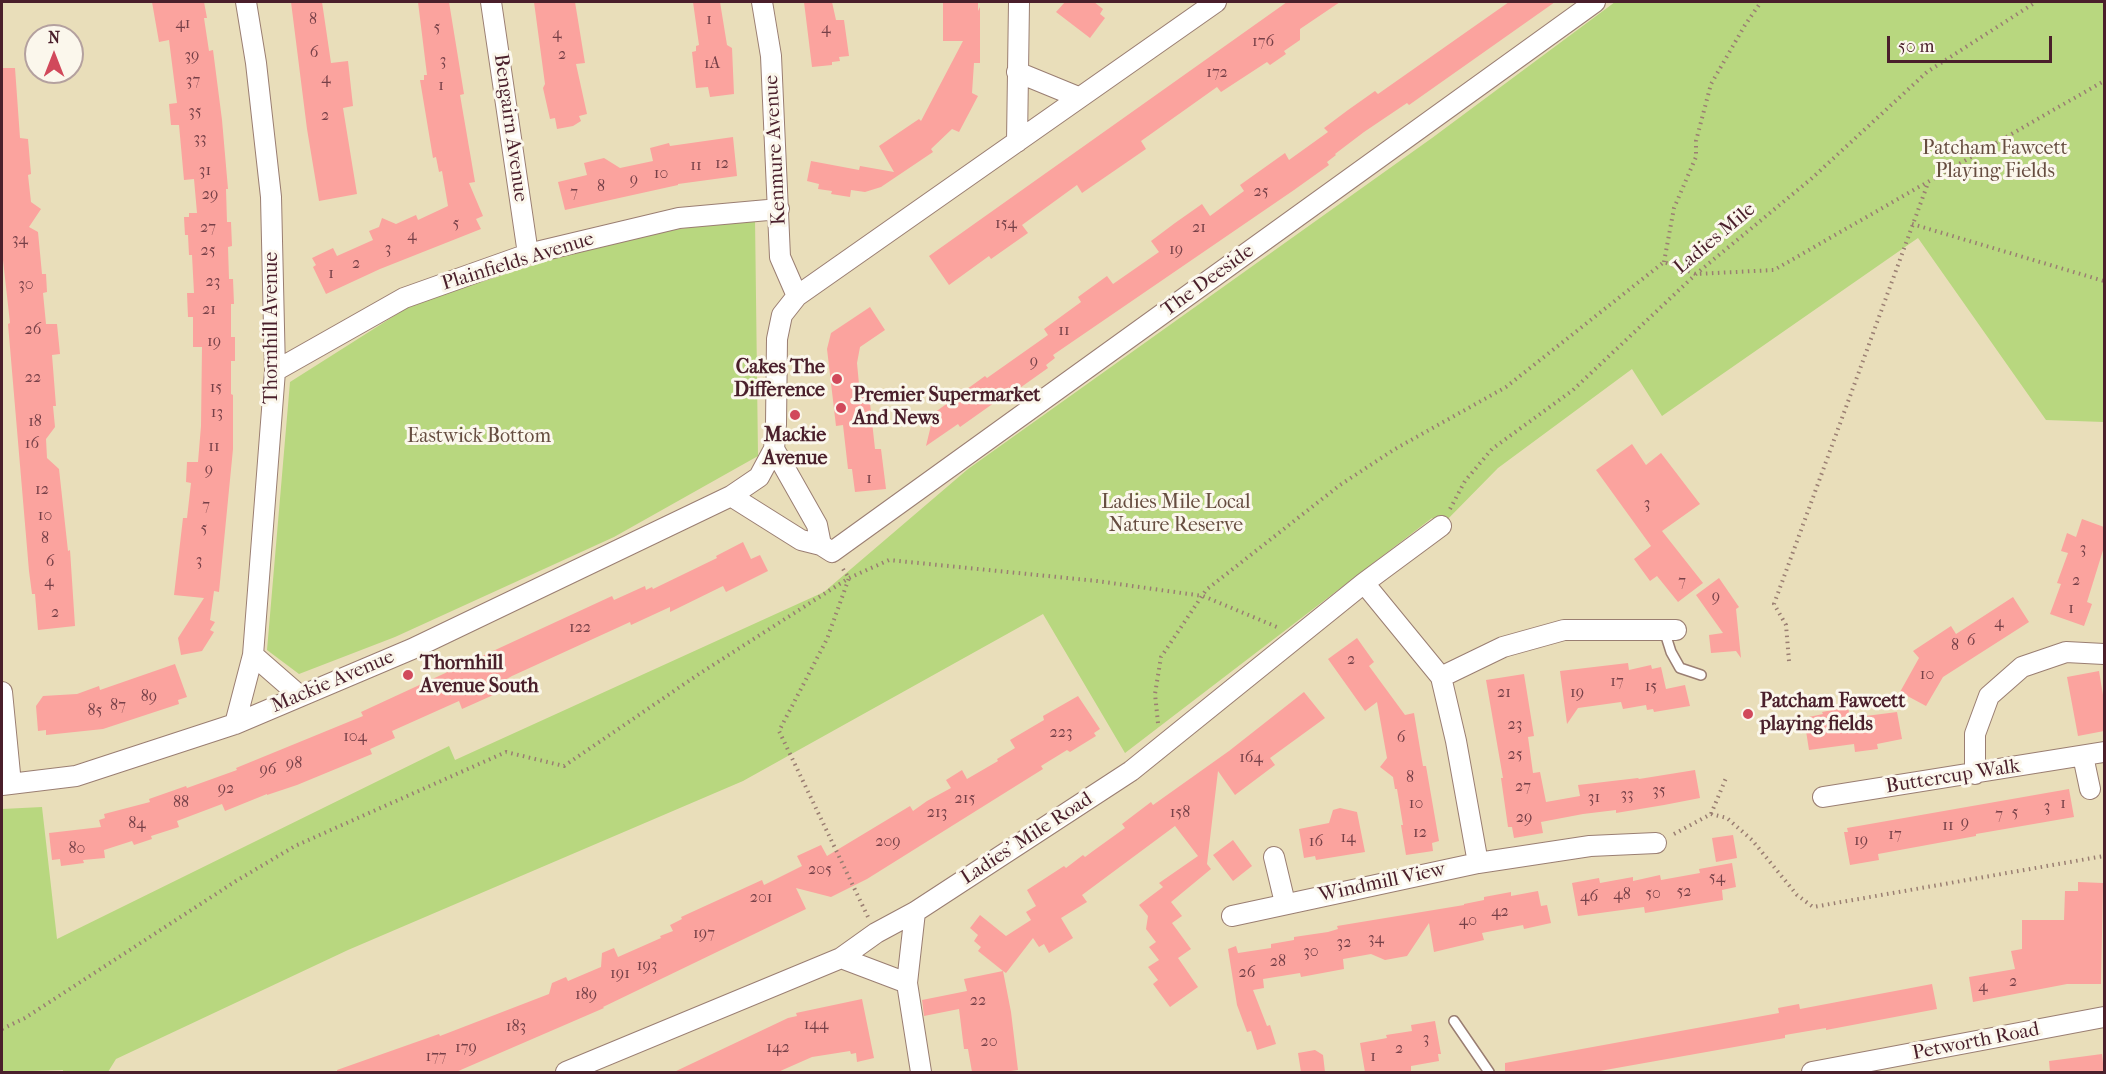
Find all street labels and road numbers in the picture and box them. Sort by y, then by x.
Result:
street label: Bengairn Avenue [488,52,532,204]
street label: Kenmure Avenue [760,74,792,226]
street label: Ladies Mile [1669,198,1761,280]
street label: Plainfields Avenue [439,227,597,297]
street label: The Deeside [1157,239,1259,323]
street label: Thornhill Avenue [260,252,284,404]
street label: Mackie Avenue [268,645,398,719]
street label: Buttercup Walk [1884,755,2022,799]
street label: Ladies' Mile Road [957,788,1097,890]
street label: Windmill View [1316,858,1448,908]
street label: Petworth Road [1910,1018,2042,1066]

